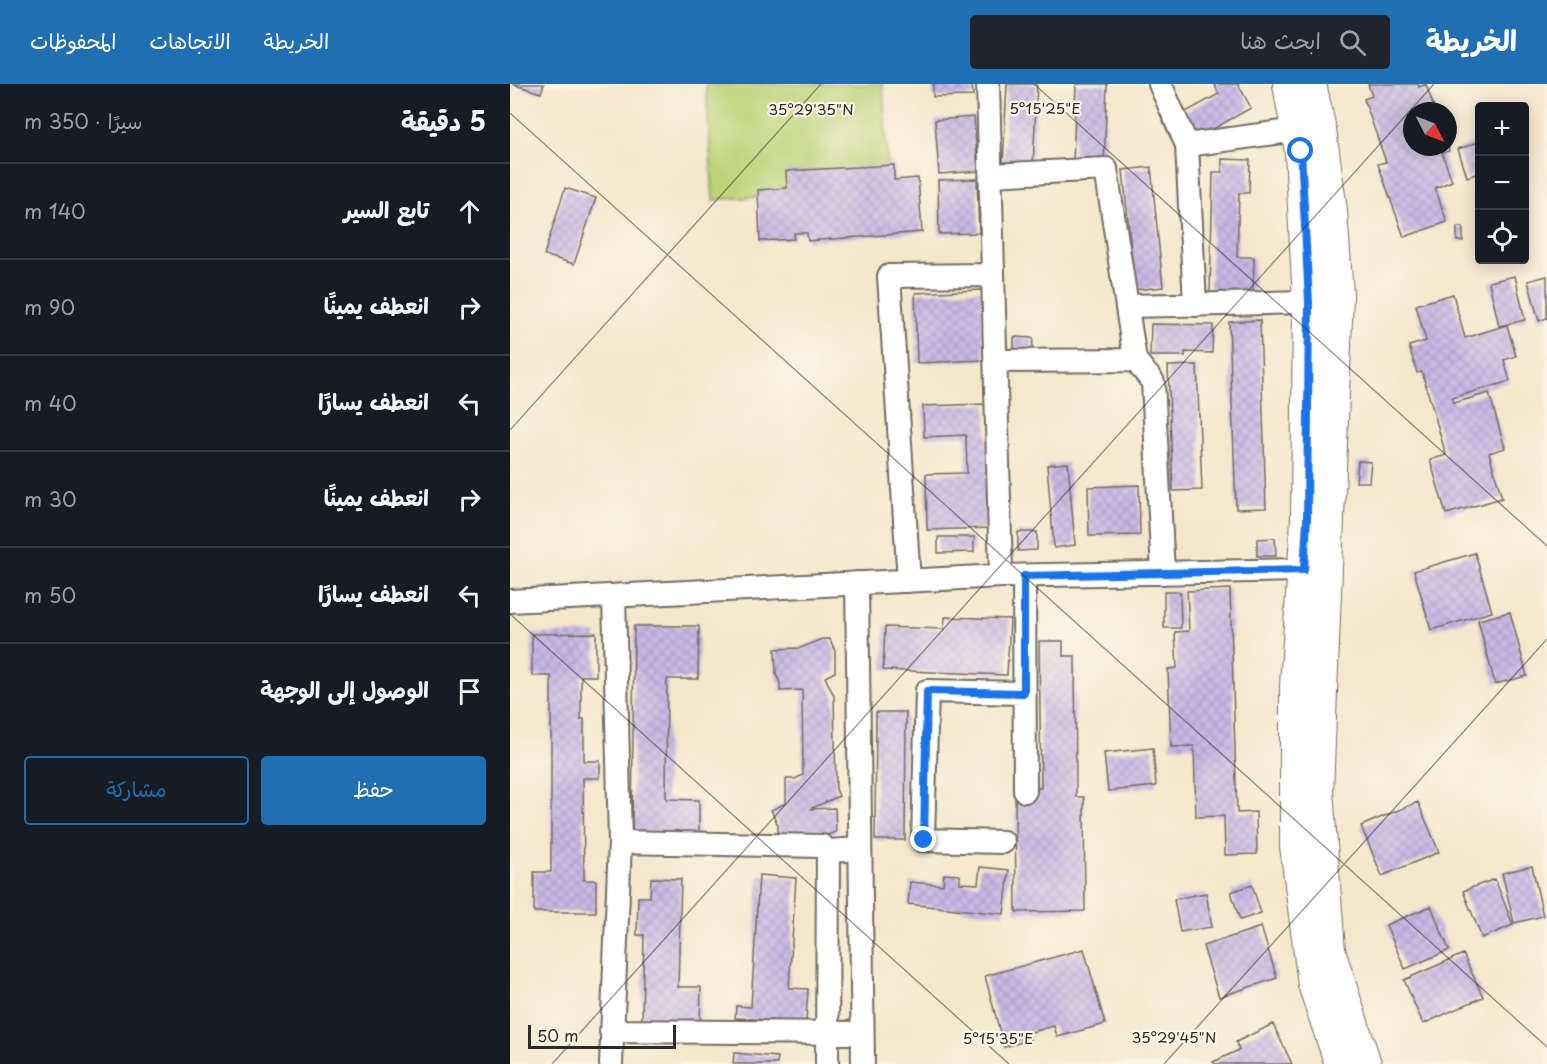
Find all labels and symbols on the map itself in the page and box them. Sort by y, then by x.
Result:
text: 5°15'25"E [1009,96,1081,119]
text: 35°29'35"N [768,97,854,120]
north arrow [1403,102,1457,156]
route start [1287,137,1313,163]
route end [910,826,936,852]
scale bar [528,1022,676,1050]
text: 35°29'45"N [1131,1025,1217,1048]
text: 5°15'35"E [963,1026,1033,1049]

